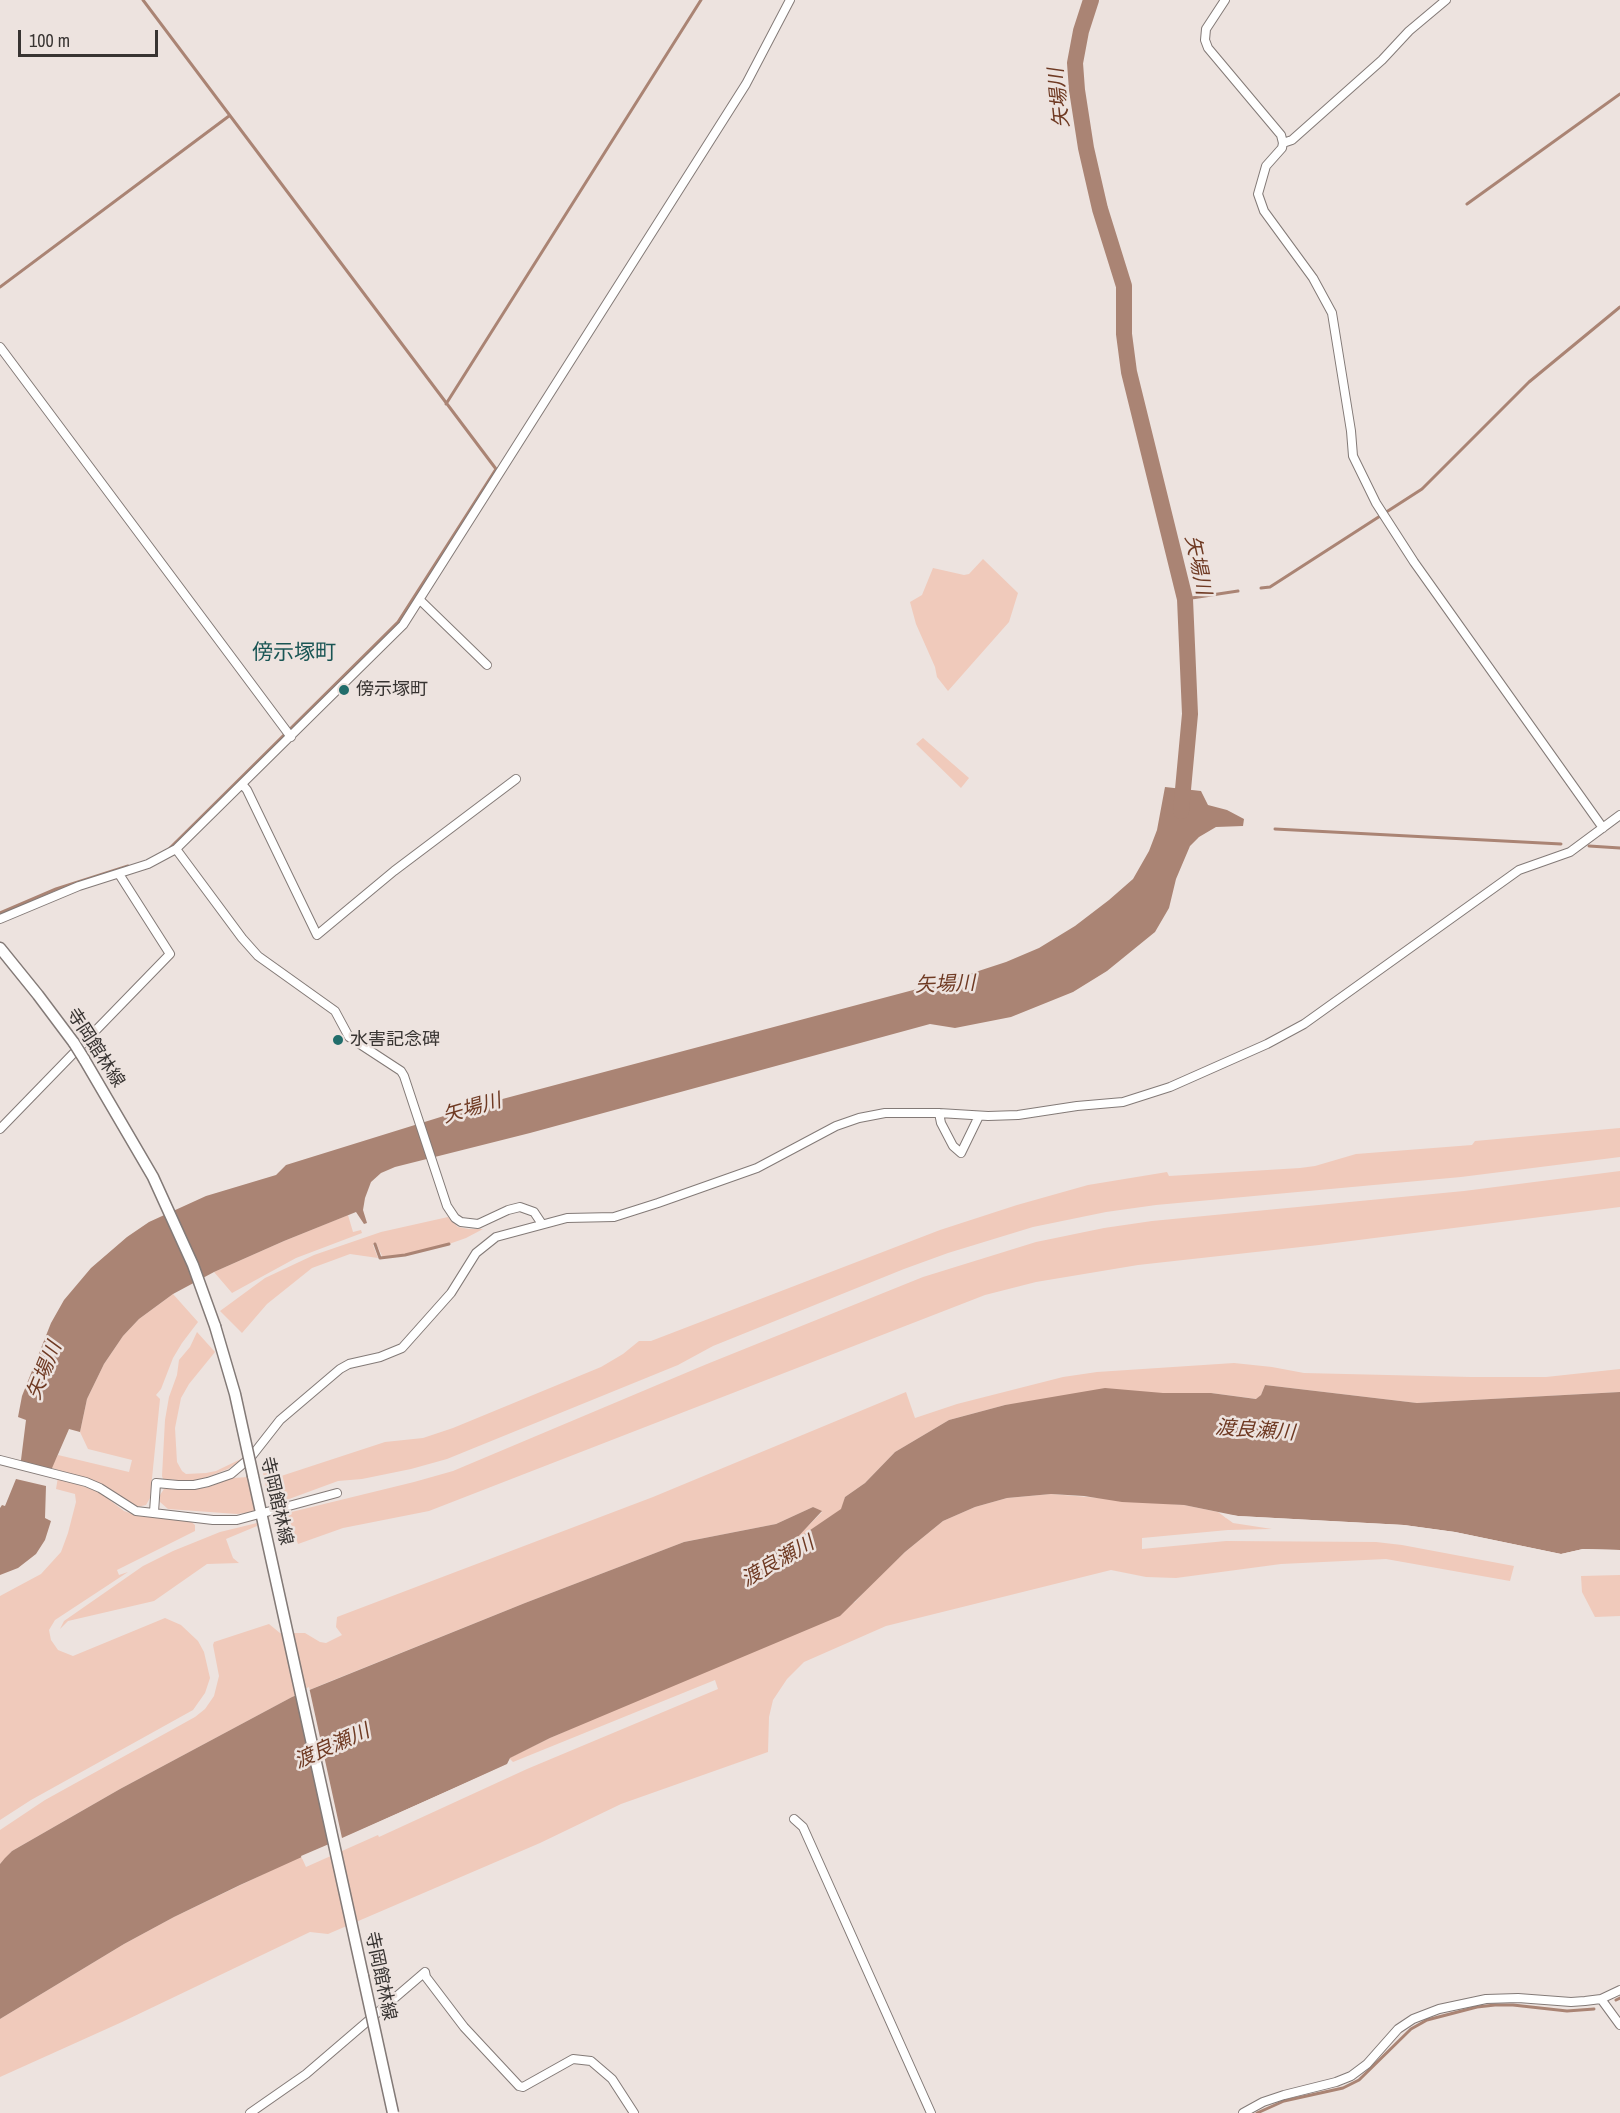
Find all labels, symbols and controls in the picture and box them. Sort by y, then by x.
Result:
scale bar [21,18,160,56]
text: 100 m [29,28,70,53]
water label: 矢場川 [1045,67,1075,129]
water label: 矢場川 [1179,533,1215,597]
district label: 傍示塚町 [252,640,336,666]
place label: 傍示塚町 [356,679,428,701]
marker: 傍示塚町 [337,683,351,697]
water label: 矢場川 [915,972,975,998]
street label: 寺岡館林線 [61,1004,129,1092]
place label: 水害記念碑 [350,1029,440,1051]
marker: 水害記念碑 [331,1033,345,1047]
water label: 矢場川 [440,1089,504,1129]
water label: 矢場川 [23,1339,67,1403]
water label: 渡良瀬川 [1214,1416,1296,1446]
street label: 寺岡館林線 [255,1455,297,1547]
water label: 渡良瀬川 [737,1532,819,1592]
water label: 渡良瀬川 [291,1720,373,1774]
street label: 寺岡館林線 [360,1930,400,2022]

